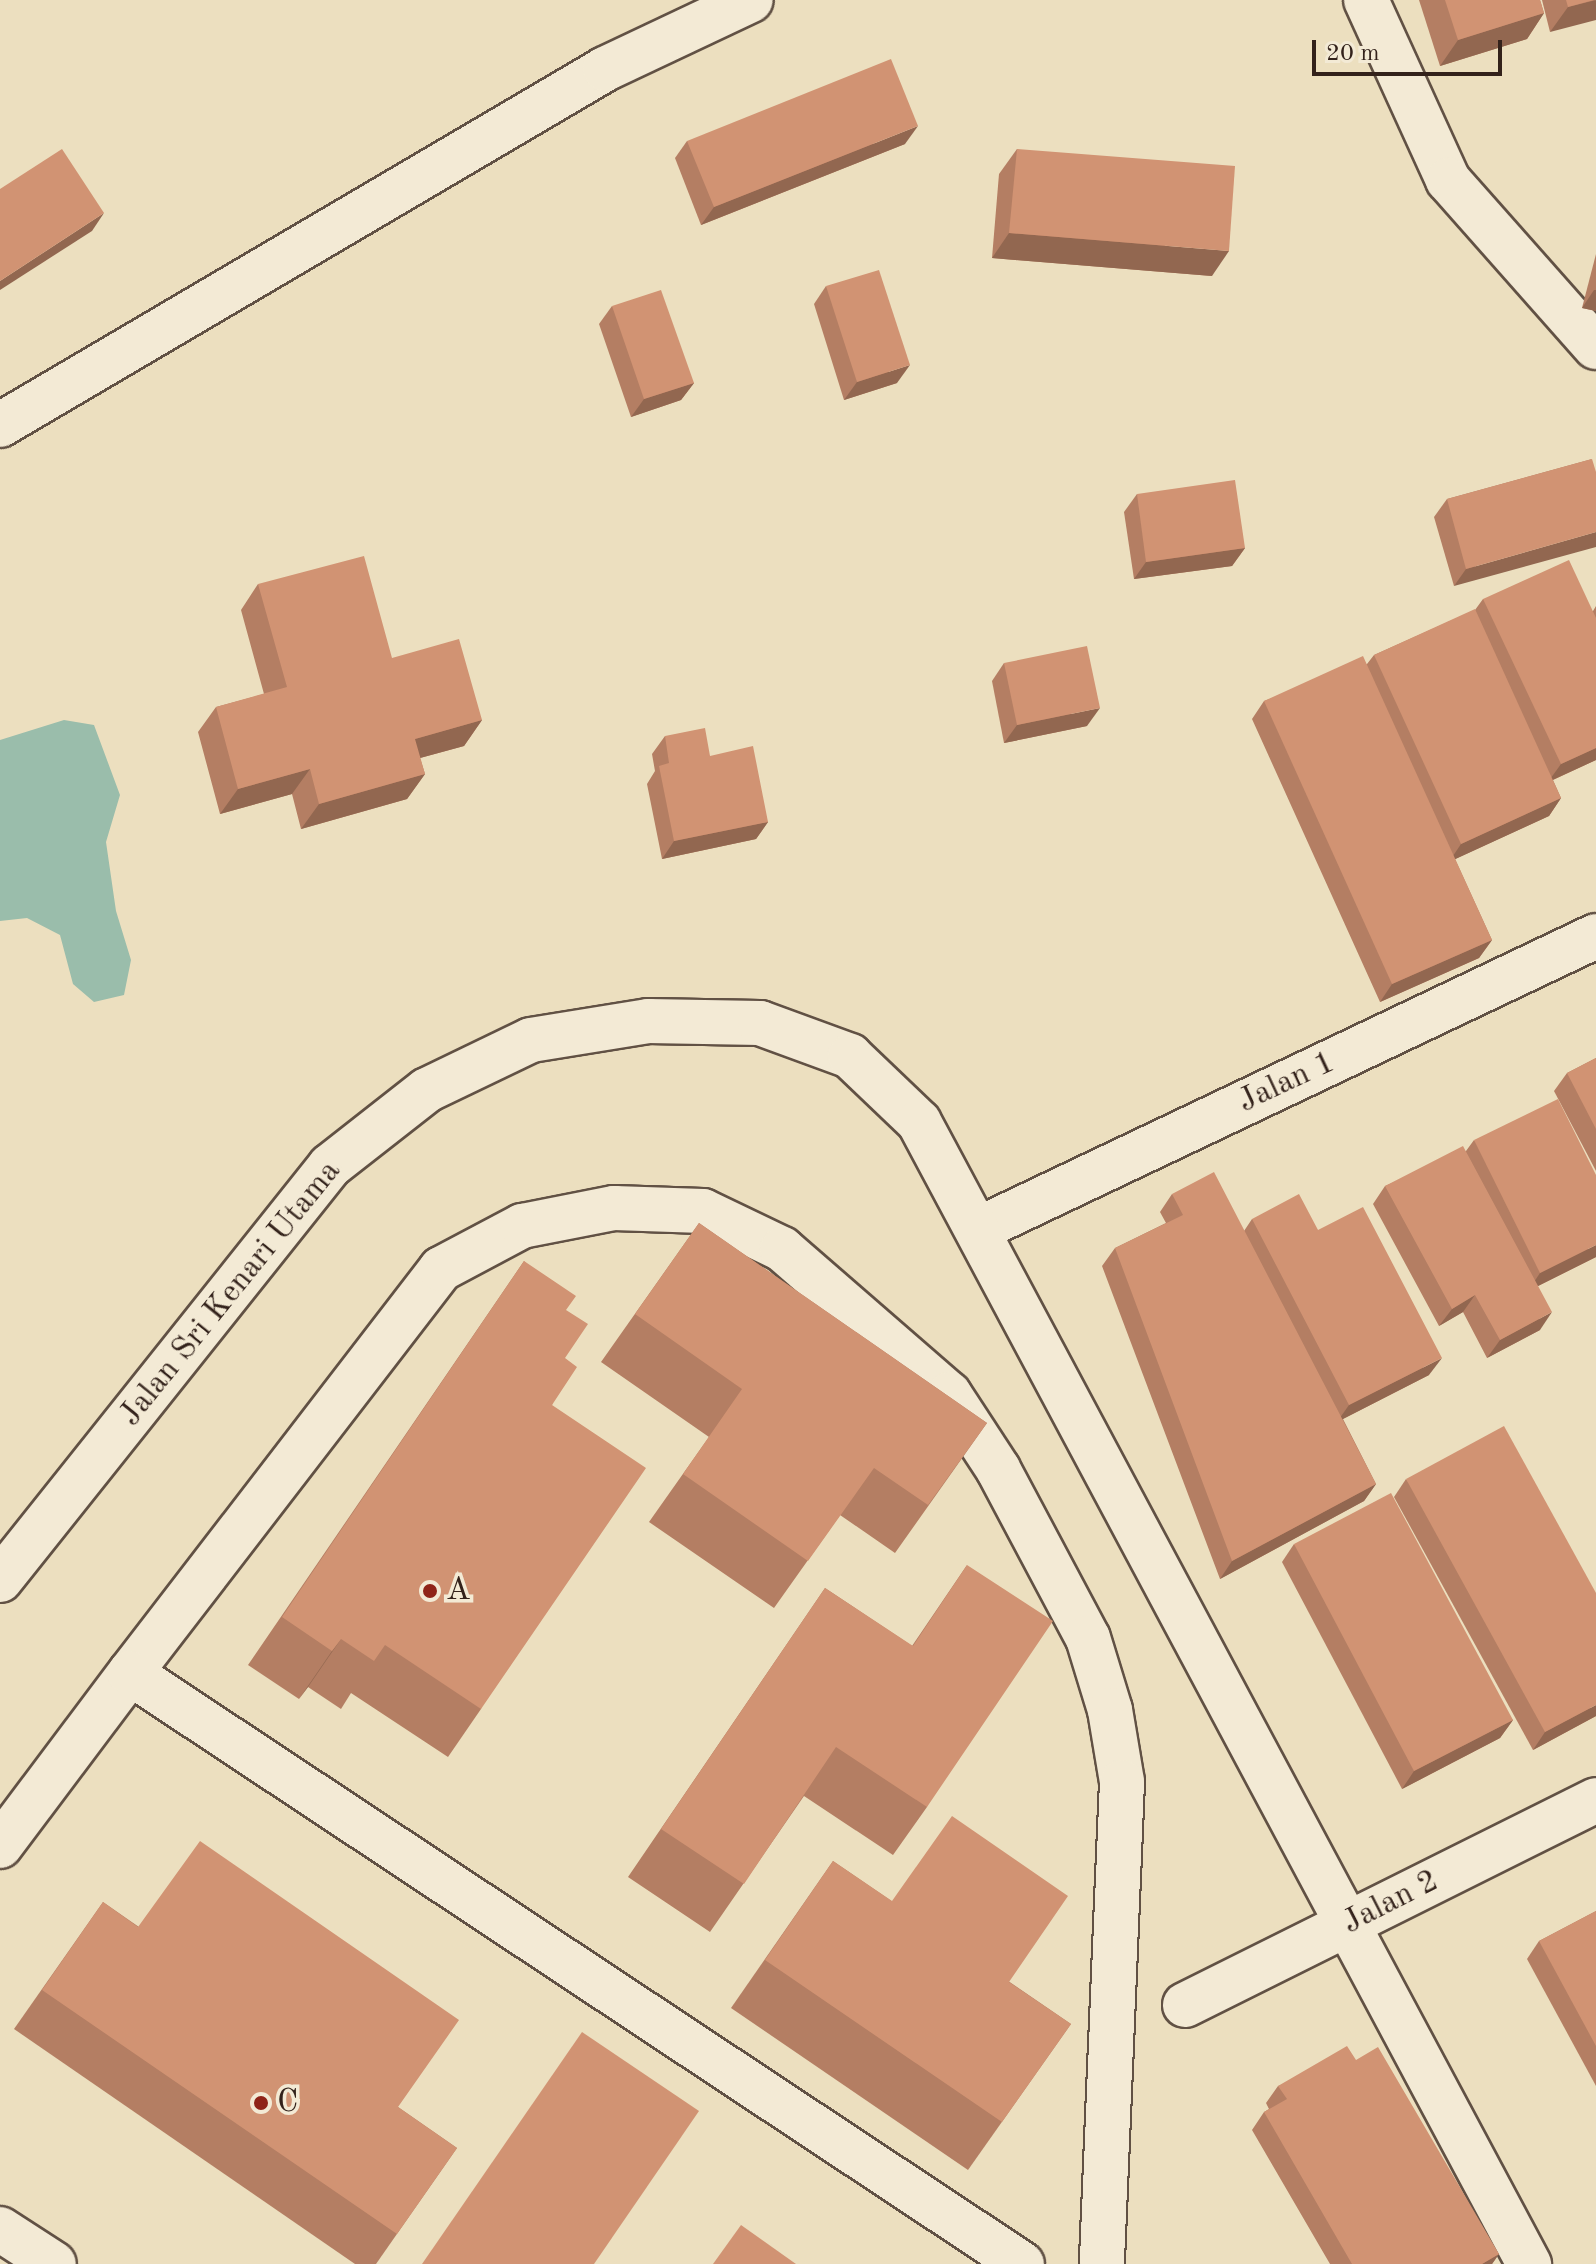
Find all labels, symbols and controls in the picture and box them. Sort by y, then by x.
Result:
scale bar [1316,24,1506,74]
text: 20 m [1326,42,1380,66]
street label: Jalan 1 [1233,1044,1341,1122]
street label: Jalan Sri Kenari Utama [112,1154,350,1434]
place label: A [446,1572,470,1610]
marker: A [421,1582,439,1600]
street label: Jalan 2 [1337,1863,1445,1943]
place label: C [277,2084,298,2122]
marker: C [252,2094,270,2112]

